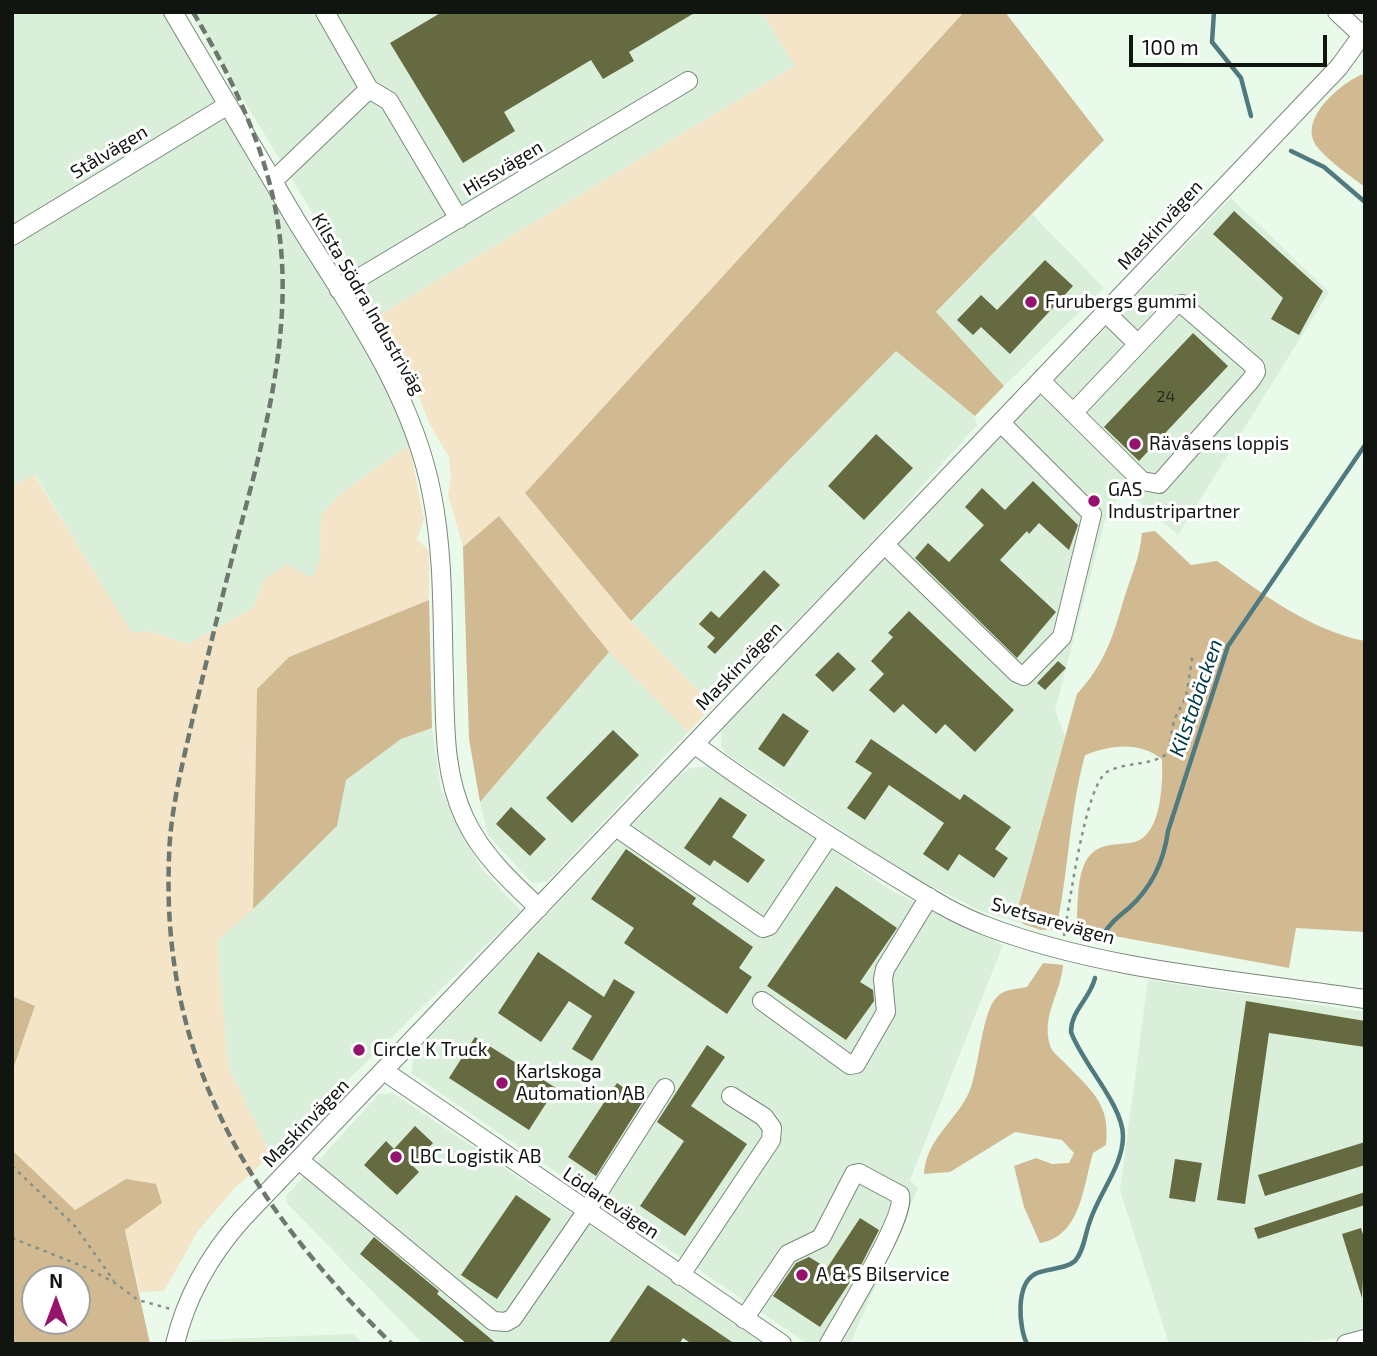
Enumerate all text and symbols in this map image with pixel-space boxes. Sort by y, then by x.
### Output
scale bar [1132,21,1330,65]
text: 100 m [1142,34,1199,59]
street label: Stålvägen [66,120,152,184]
street label: Hissvägen [459,135,547,201]
street label: Maskinvägen [1113,175,1207,275]
street label: Kilsta Södra Industriväg [307,209,429,399]
place label: Furubergs gummi [1045,291,1197,313]
marker: Furubergs gummi [1023,294,1039,310]
house number: 24 [1157,387,1175,407]
place label: Rävåsens loppis [1149,433,1289,455]
marker: Rävåsens loppis [1127,436,1143,452]
place label: GAS Industripartner [1108,479,1240,523]
marker: GAS Industripartner [1086,493,1102,509]
street label: Maskinvägen [691,617,787,715]
water label: Kilstabäcken [1164,636,1228,760]
street label: Svetsarevägen [988,892,1118,950]
place label: Circle K Truck [373,1039,487,1061]
marker: Circle K Truck [351,1042,367,1058]
place label: Karlskoga Automation AB [516,1061,645,1105]
street label: Maskinvägen [258,1074,354,1172]
marker: Karlskoga Automation AB [494,1075,510,1091]
place label: LBC Logistik AB [410,1146,542,1168]
marker: LBC Logistik AB [388,1149,404,1165]
street label: Lödarevägen [558,1162,664,1244]
place label: A & S Bilservice [816,1264,950,1286]
north arrow [21,1265,91,1335]
marker: A & S Bilservice [794,1267,810,1283]
text: N [49,1269,63,1292]

